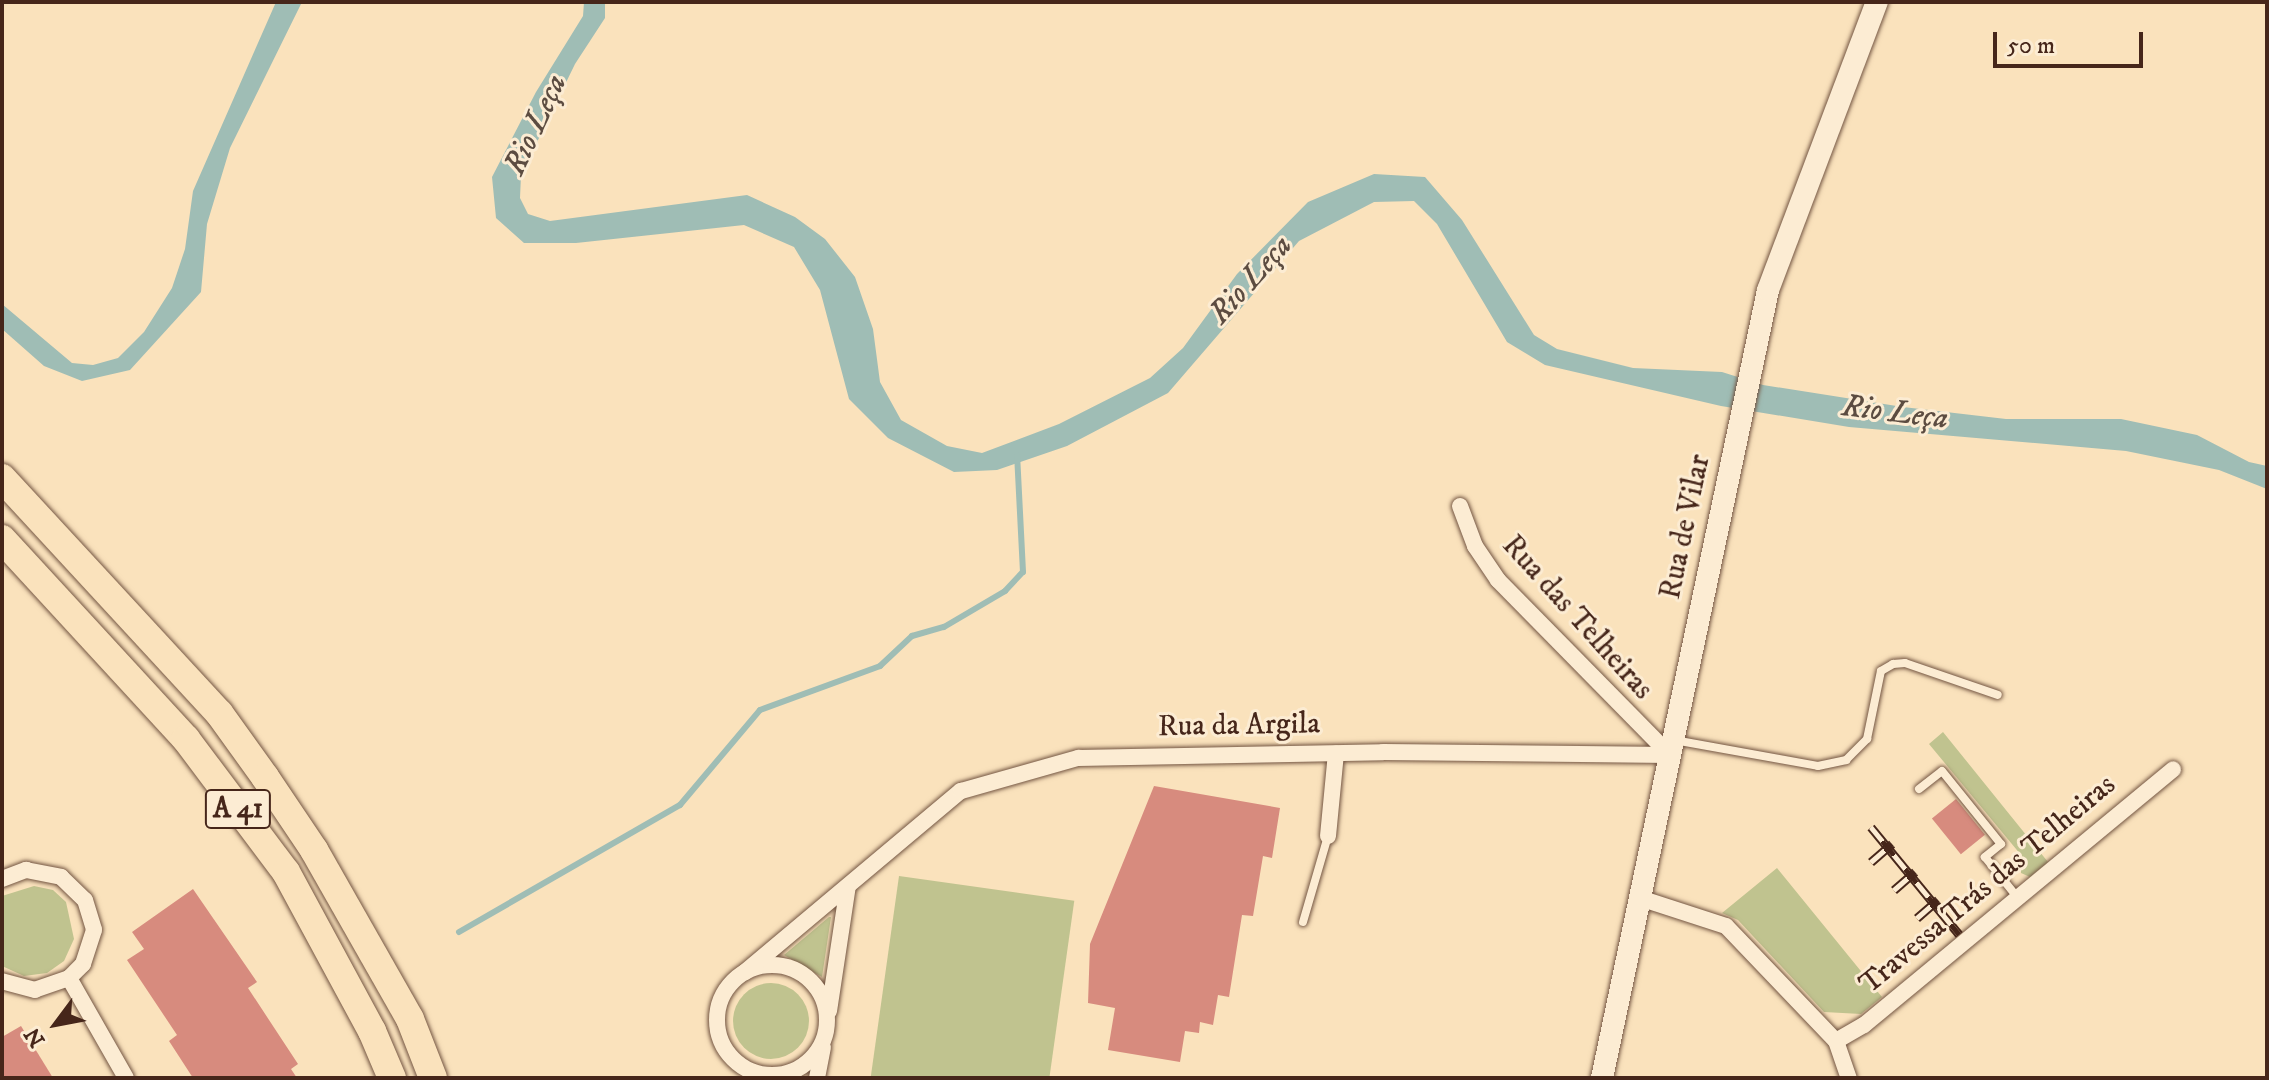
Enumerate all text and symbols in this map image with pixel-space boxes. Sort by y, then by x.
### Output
scale bar [1997,16,2147,66]
text: 50 m [2007,31,2055,61]
water label: Rio Leça [496,68,576,182]
water label: Rio Leça [1201,227,1301,333]
water label: Rio Leça [1840,387,1950,439]
street label: Rua de Vilar [1653,451,1719,603]
street label: Rua das Telheiras [1494,528,1660,708]
street label: Rua da Argila [1158,707,1320,745]
street label: Travessa Trás das Telheiras [1853,767,2123,1003]
road number: A 41 [204,785,272,833]
north arrow [16,984,96,1064]
text: N [19,1022,51,1052]

